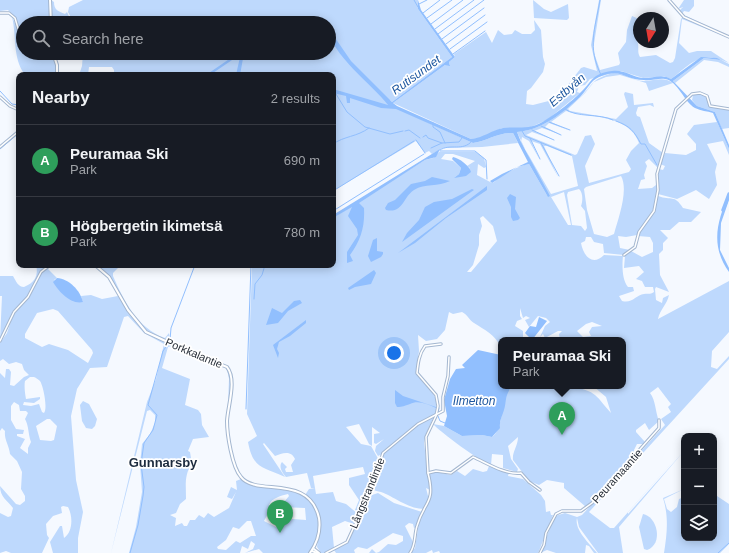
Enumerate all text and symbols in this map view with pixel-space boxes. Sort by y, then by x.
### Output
north arrow [633,12,669,48]
search box [16,16,336,60]
icon: search [30,27,52,49]
text: Search here [62,30,144,47]
water label: Rutisundet [389,52,444,98]
water label: Estbyån [546,70,588,110]
text: Nearby [32,88,90,107]
text: 2 results [271,91,320,106]
text: Peuramaa Ski [70,145,168,162]
text: A [40,153,50,168]
text: 690 m [284,153,320,168]
text: Park [70,162,97,177]
text: Högbergetin ikimetsä [70,217,223,234]
text: B [40,225,50,240]
text: 780 m [284,225,320,240]
text: Park [70,234,97,249]
street label: Porkkalantie [164,336,224,370]
popup [498,337,626,389]
your location [384,343,404,363]
text: Peuramaa Ski [513,347,611,364]
text: Park [513,364,540,379]
water label: Ilmetton [453,394,496,408]
pin: A [549,402,575,435]
map controls [681,433,717,541]
button: + [681,433,717,469]
street label: Peuramaantie [590,447,644,505]
district label: Gunnarsby [129,455,198,470]
street label: Långstrandintie [347,456,387,530]
button: − [681,469,717,505]
pin: B [267,500,293,533]
button: layers [681,505,717,541]

